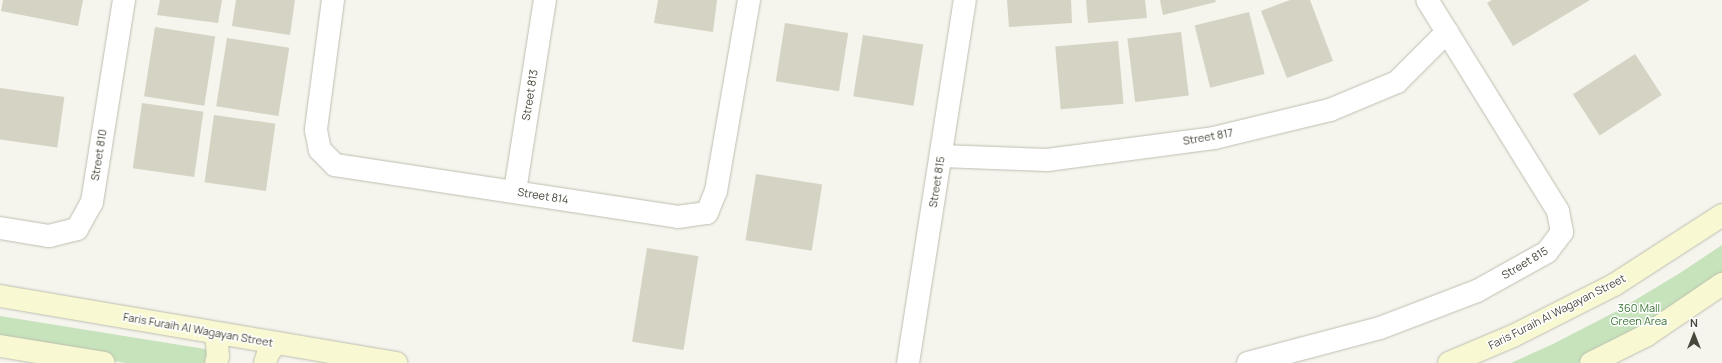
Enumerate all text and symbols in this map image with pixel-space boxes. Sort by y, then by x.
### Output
street label: Street 813 [519,69,541,121]
street label: Street 817 [1182,126,1234,148]
street label: Street 810 [88,128,110,182]
street label: Street 815 [926,156,948,208]
street label: Street 814 [516,185,570,207]
street label: Street 815 [1500,244,1550,282]
street label: Faris Furaih Al Wagayan Street [1486,272,1628,352]
park label: 360 Mall Green Area [1611,302,1667,328]
street label: Faris Furaih Al Wagayan Street [122,310,274,350]
north arrow [1674,315,1714,355]
text: N [1690,315,1698,330]

